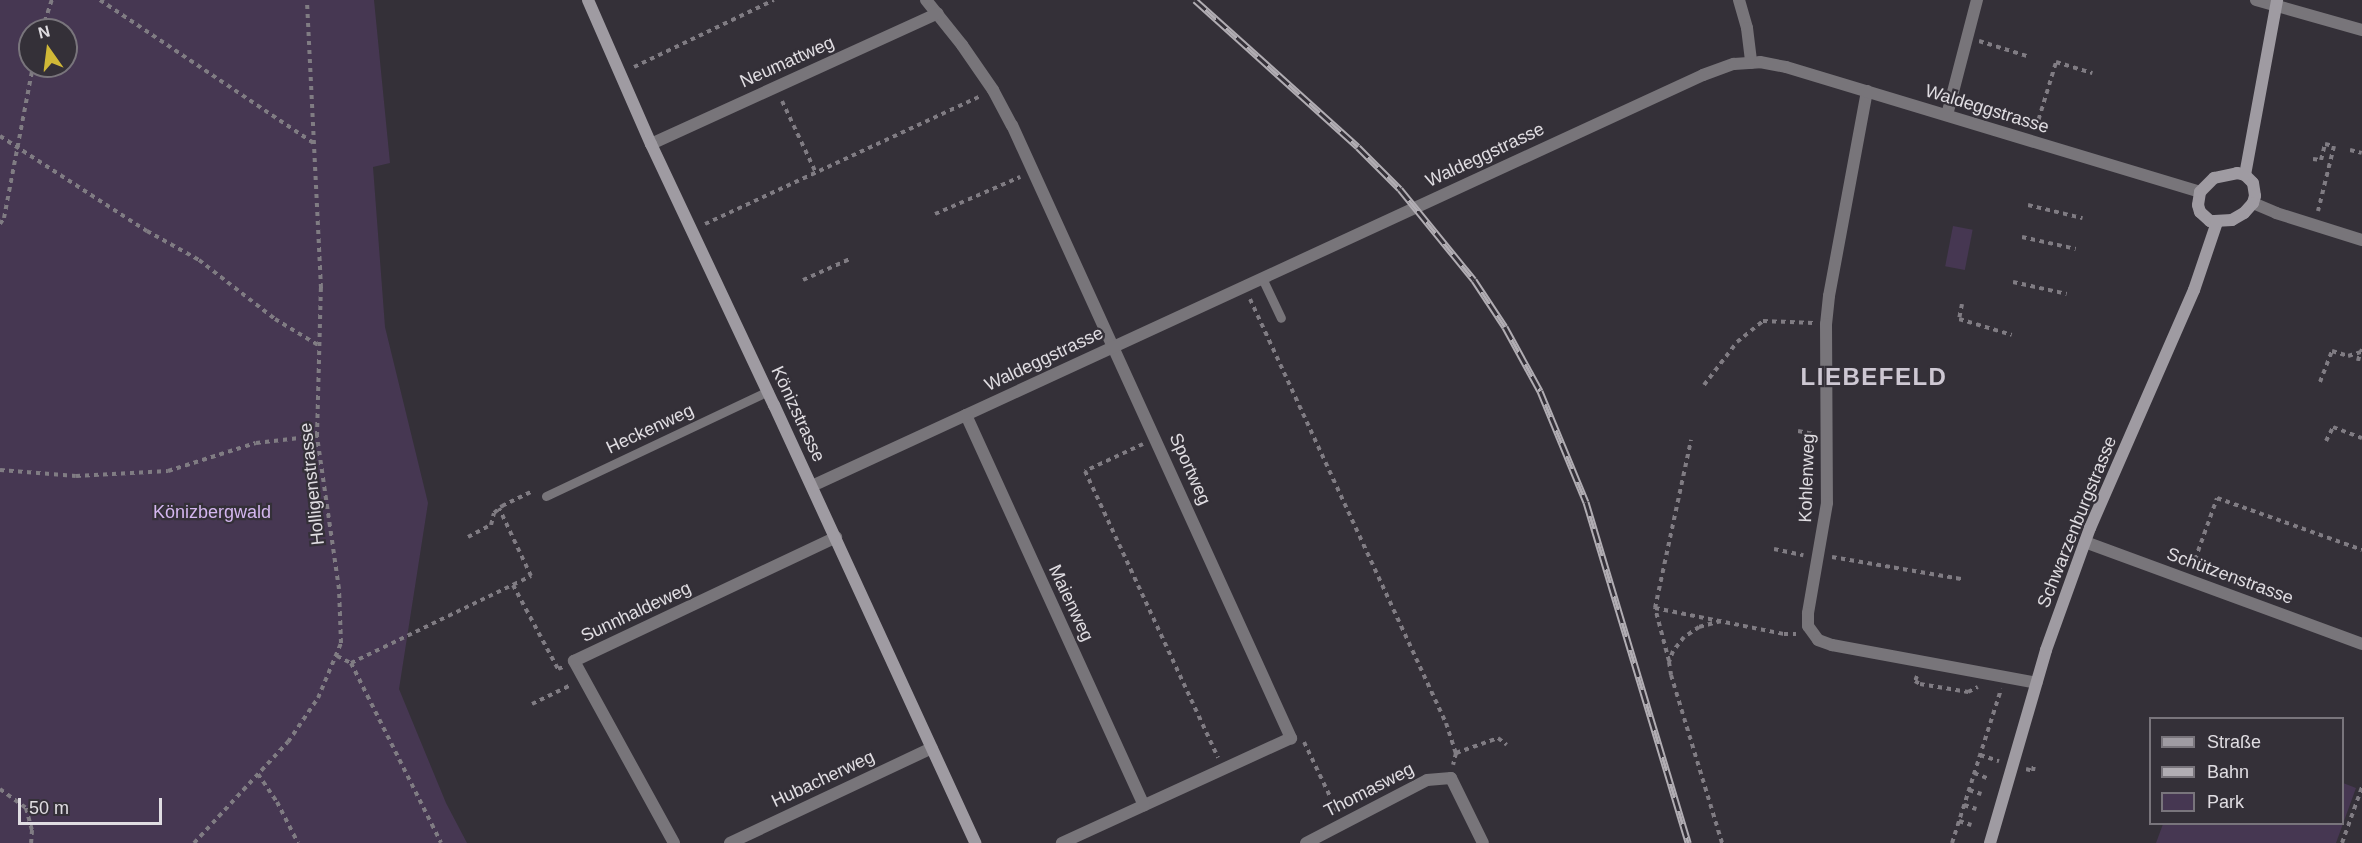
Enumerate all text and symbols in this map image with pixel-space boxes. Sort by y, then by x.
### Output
north arrow [18,18,78,78]
text: N [36,22,52,42]
street label: Neumattweg [736,32,838,92]
street label: Waldeggstrasse [1922,80,2052,138]
street label: Waldeggstrasse [1422,118,1548,192]
street label: Waldeggstrasse [981,322,1107,396]
street label: Könizstrasse [766,363,830,465]
district label: LIEBEFELD [1801,363,1947,391]
street label: Heckenweg [603,399,697,459]
street label: Holligenstrasse [295,422,329,546]
street label: Sportweg [1165,430,1215,508]
street label: Kohlenweg [1795,433,1819,523]
street label: Schwarzenburgstrasse [2033,433,2121,611]
park label: Könizbergwald [153,501,271,523]
street label: Schützenstrasse [2164,543,2296,609]
street label: Maienweg [1044,561,1098,645]
street label: Sunnhaldeweg [577,577,695,647]
legend [2149,717,2344,825]
text: Straße [2207,732,2261,752]
street label: Hubacherweg [768,746,878,812]
street label: Thomasweg [1320,758,1418,822]
text: Bahn [2207,762,2249,782]
scale bar [21,786,165,824]
text: Park [2207,792,2244,812]
text: 50 m [29,798,69,818]

